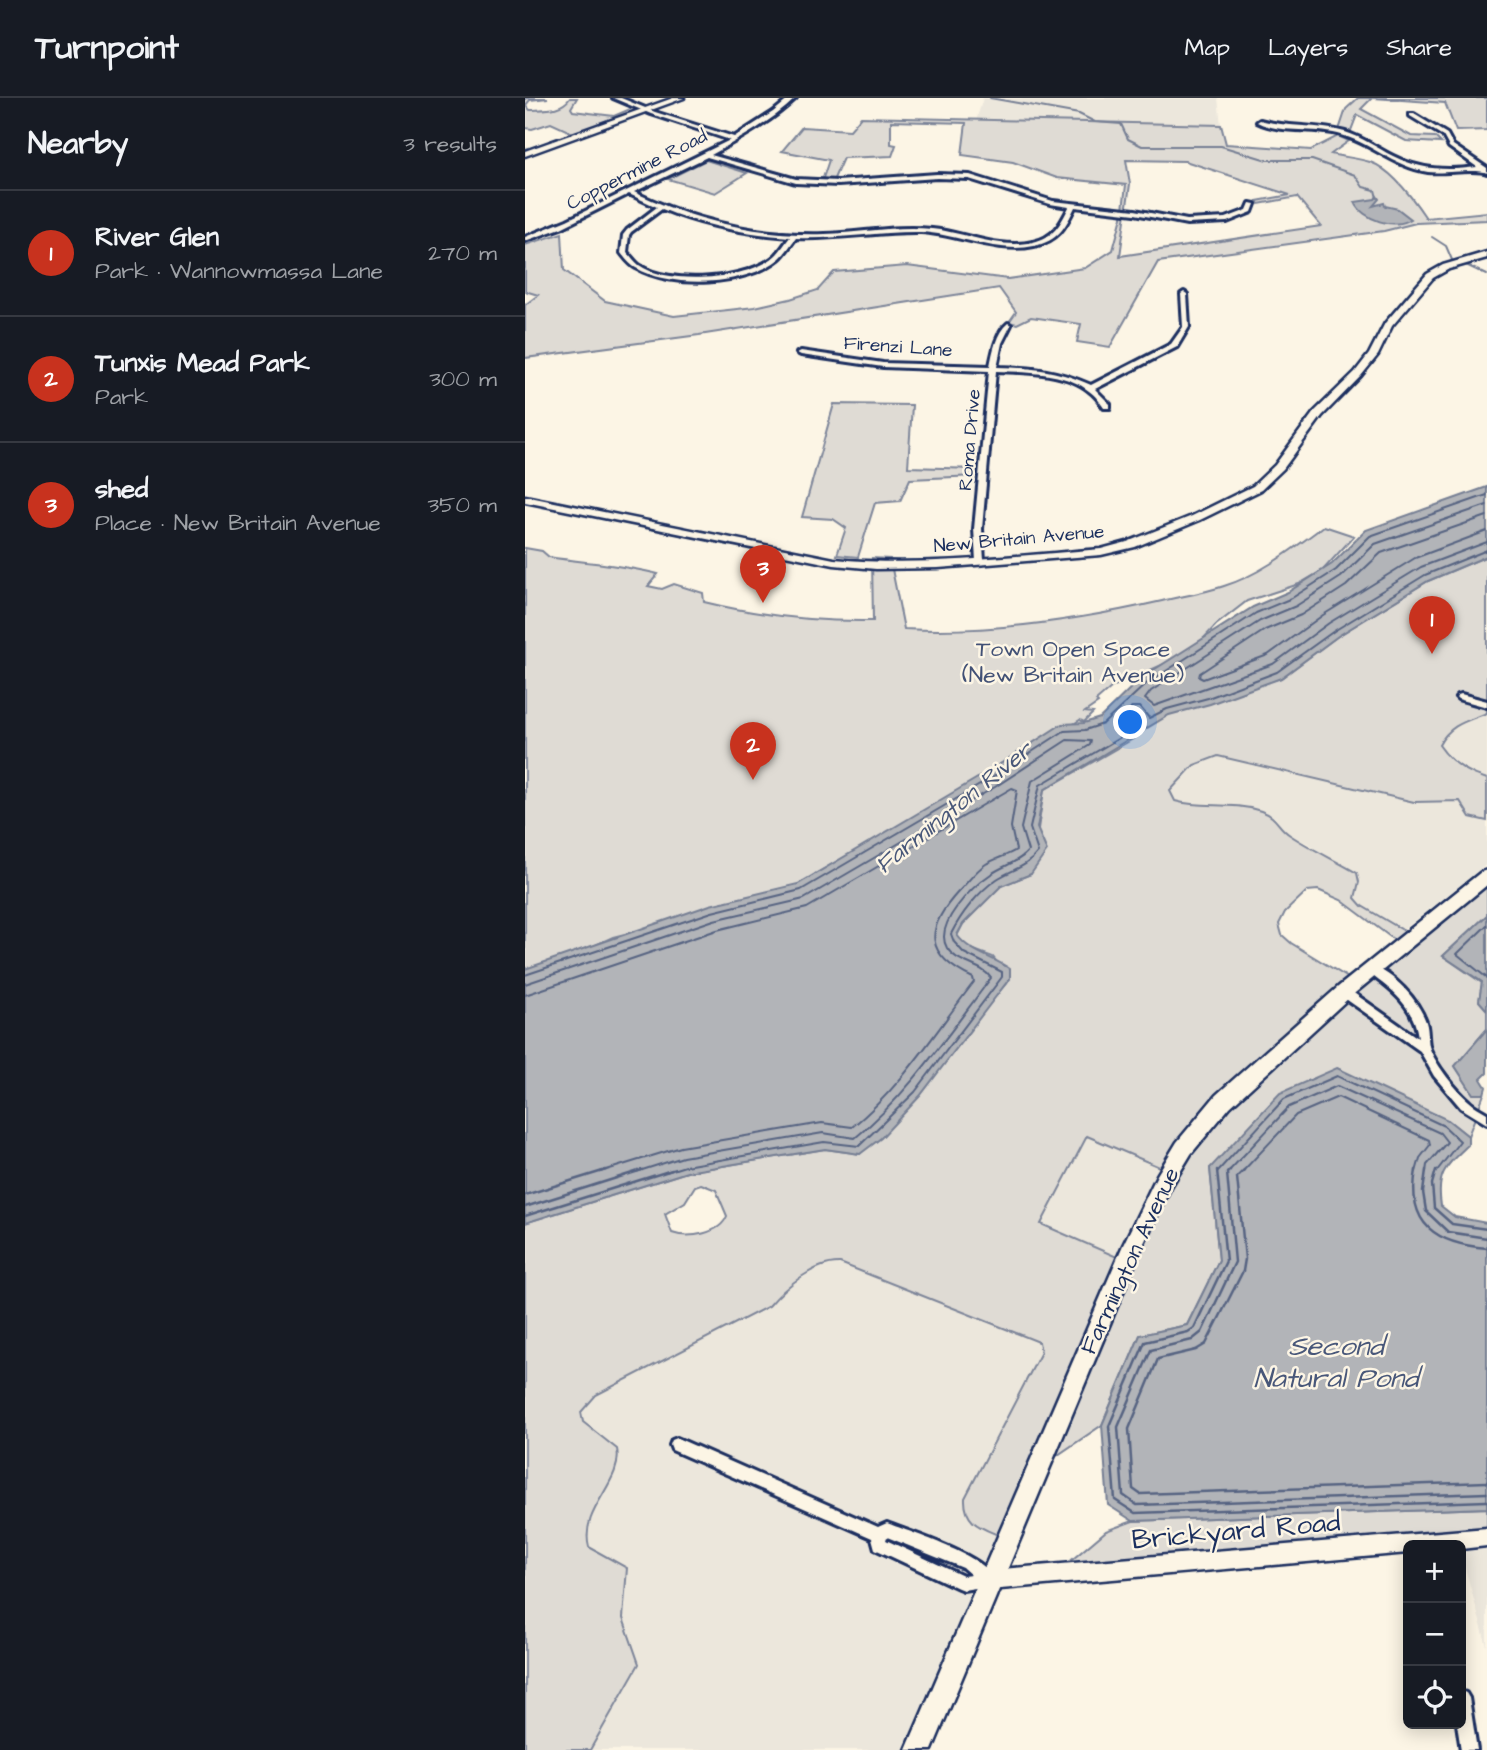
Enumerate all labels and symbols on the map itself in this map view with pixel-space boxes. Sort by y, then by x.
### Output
street label: Coppermine Road [562,123,712,217]
street label: Firenzi Lane [843,330,953,364]
street label: Roma Drive [952,388,988,492]
street label: New Britain Avenue [933,518,1105,560]
pin: 3 [740,545,786,603]
pin: 1 [1409,596,1455,654]
park label: Town Open Space (New Britain Avenue) [962,633,1184,691]
your location [1113,705,1147,739]
pin: 2 [730,722,776,780]
water label: Farmington River [868,732,1042,883]
street label: Farmington Avenue [1073,1162,1188,1360]
water label: Second Natural Pond [1254,1327,1424,1398]
street label: Brickyard Road [1130,1502,1342,1562]

